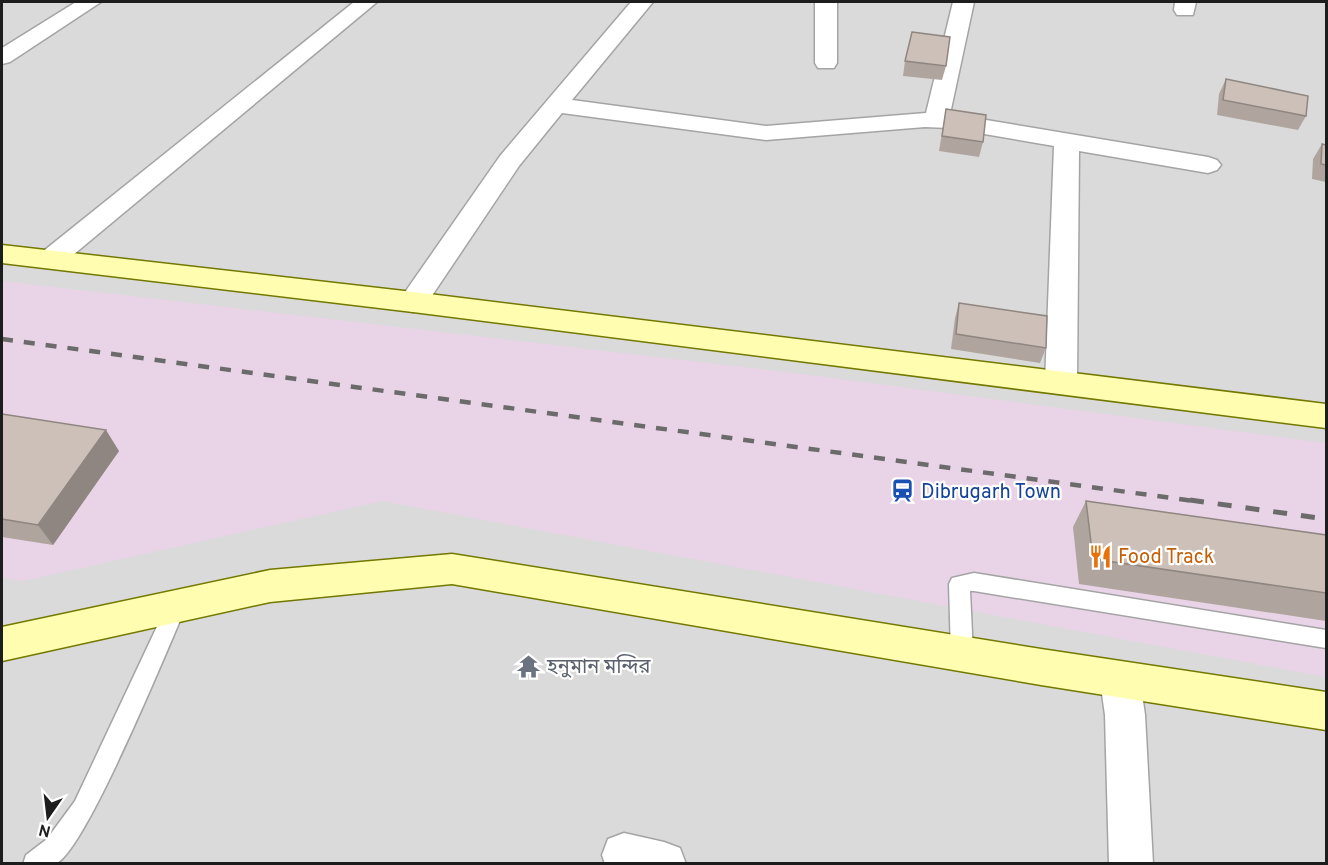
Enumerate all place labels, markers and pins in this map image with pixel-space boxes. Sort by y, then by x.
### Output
station icon: Dibrugarh Town [890,478,916,504]
place label: Dibrugarh Town [921,480,1061,506]
restaurant icon: Food Track [1087,543,1113,569]
place label: Food Track [1118,545,1214,571]
temple icon: হনুমান মন্দির [516,653,542,679]
place label: হনুমান মন্দির [546,654,652,681]

